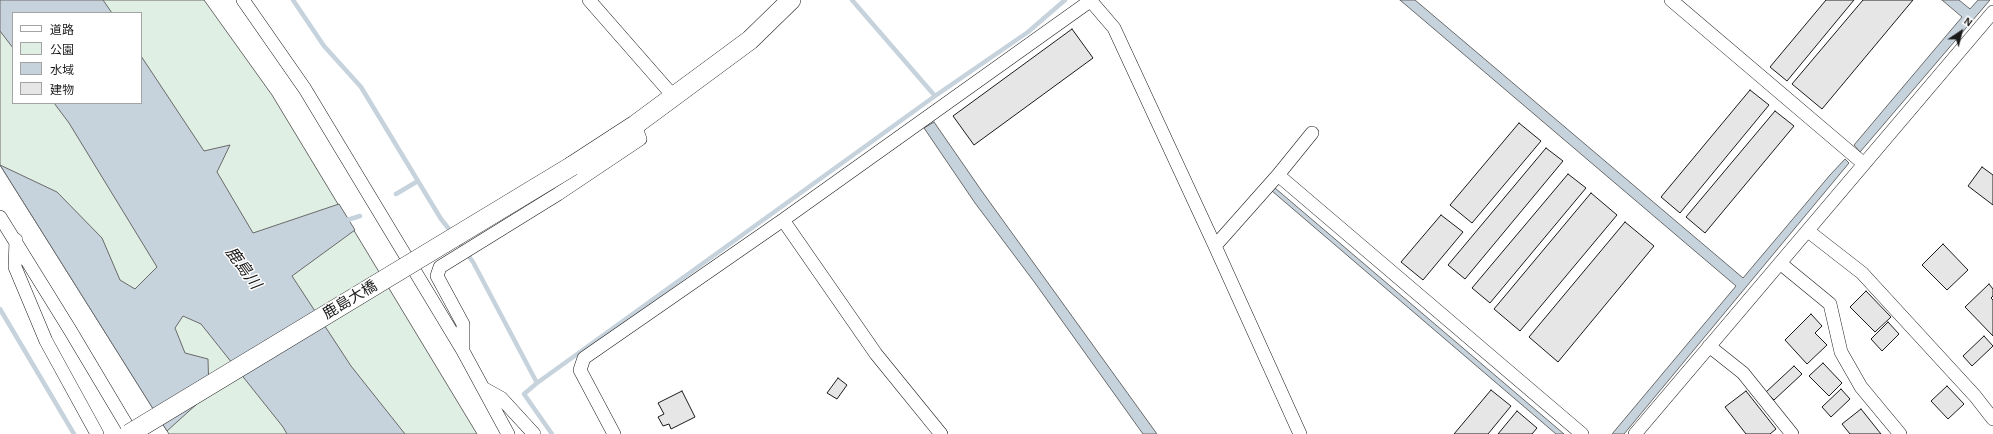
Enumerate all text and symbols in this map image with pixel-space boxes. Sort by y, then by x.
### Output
legend [12,12,142,104]
north arrow [1941,12,1981,52]
text: N [1962,15,1974,28]
text: 道路 [50,24,74,36]
text: 公園 [50,44,74,56]
text: 水域 [50,64,74,76]
text: 建物 [50,84,74,96]
water label: 鹿島川 [221,243,265,293]
street label: 鹿島大橋 [320,277,380,323]

